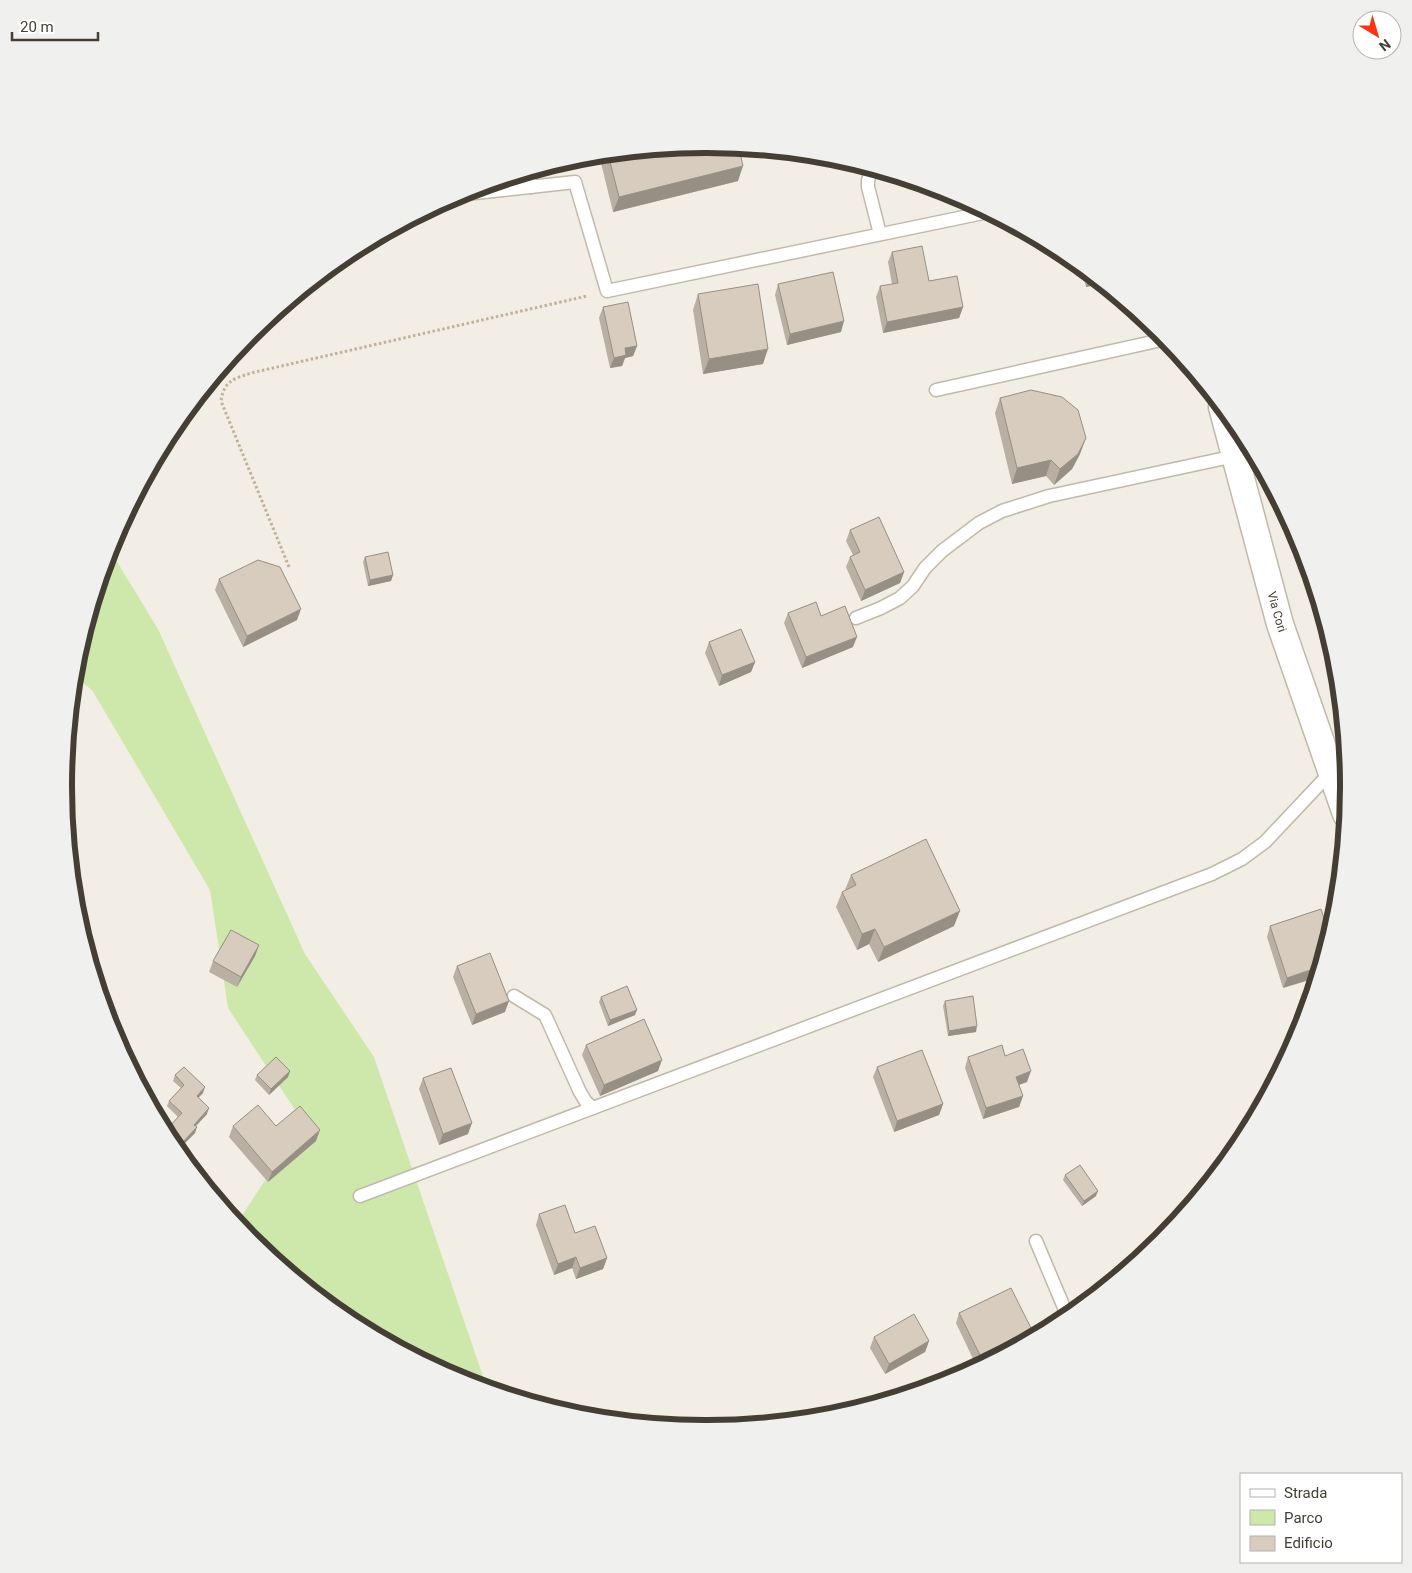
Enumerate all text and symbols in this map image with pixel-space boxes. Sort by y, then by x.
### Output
scale bar [12,10,99,42]
north arrow [1352,10,1402,60]
text: 20 m [20,18,54,36]
text: N [1376,36,1394,55]
street label: Via Cori [1265,590,1289,634]
legend [1240,1473,1402,1563]
text: Strada [1284,1484,1327,1502]
text: Parco [1284,1509,1323,1527]
text: Edificio [1284,1534,1333,1552]

